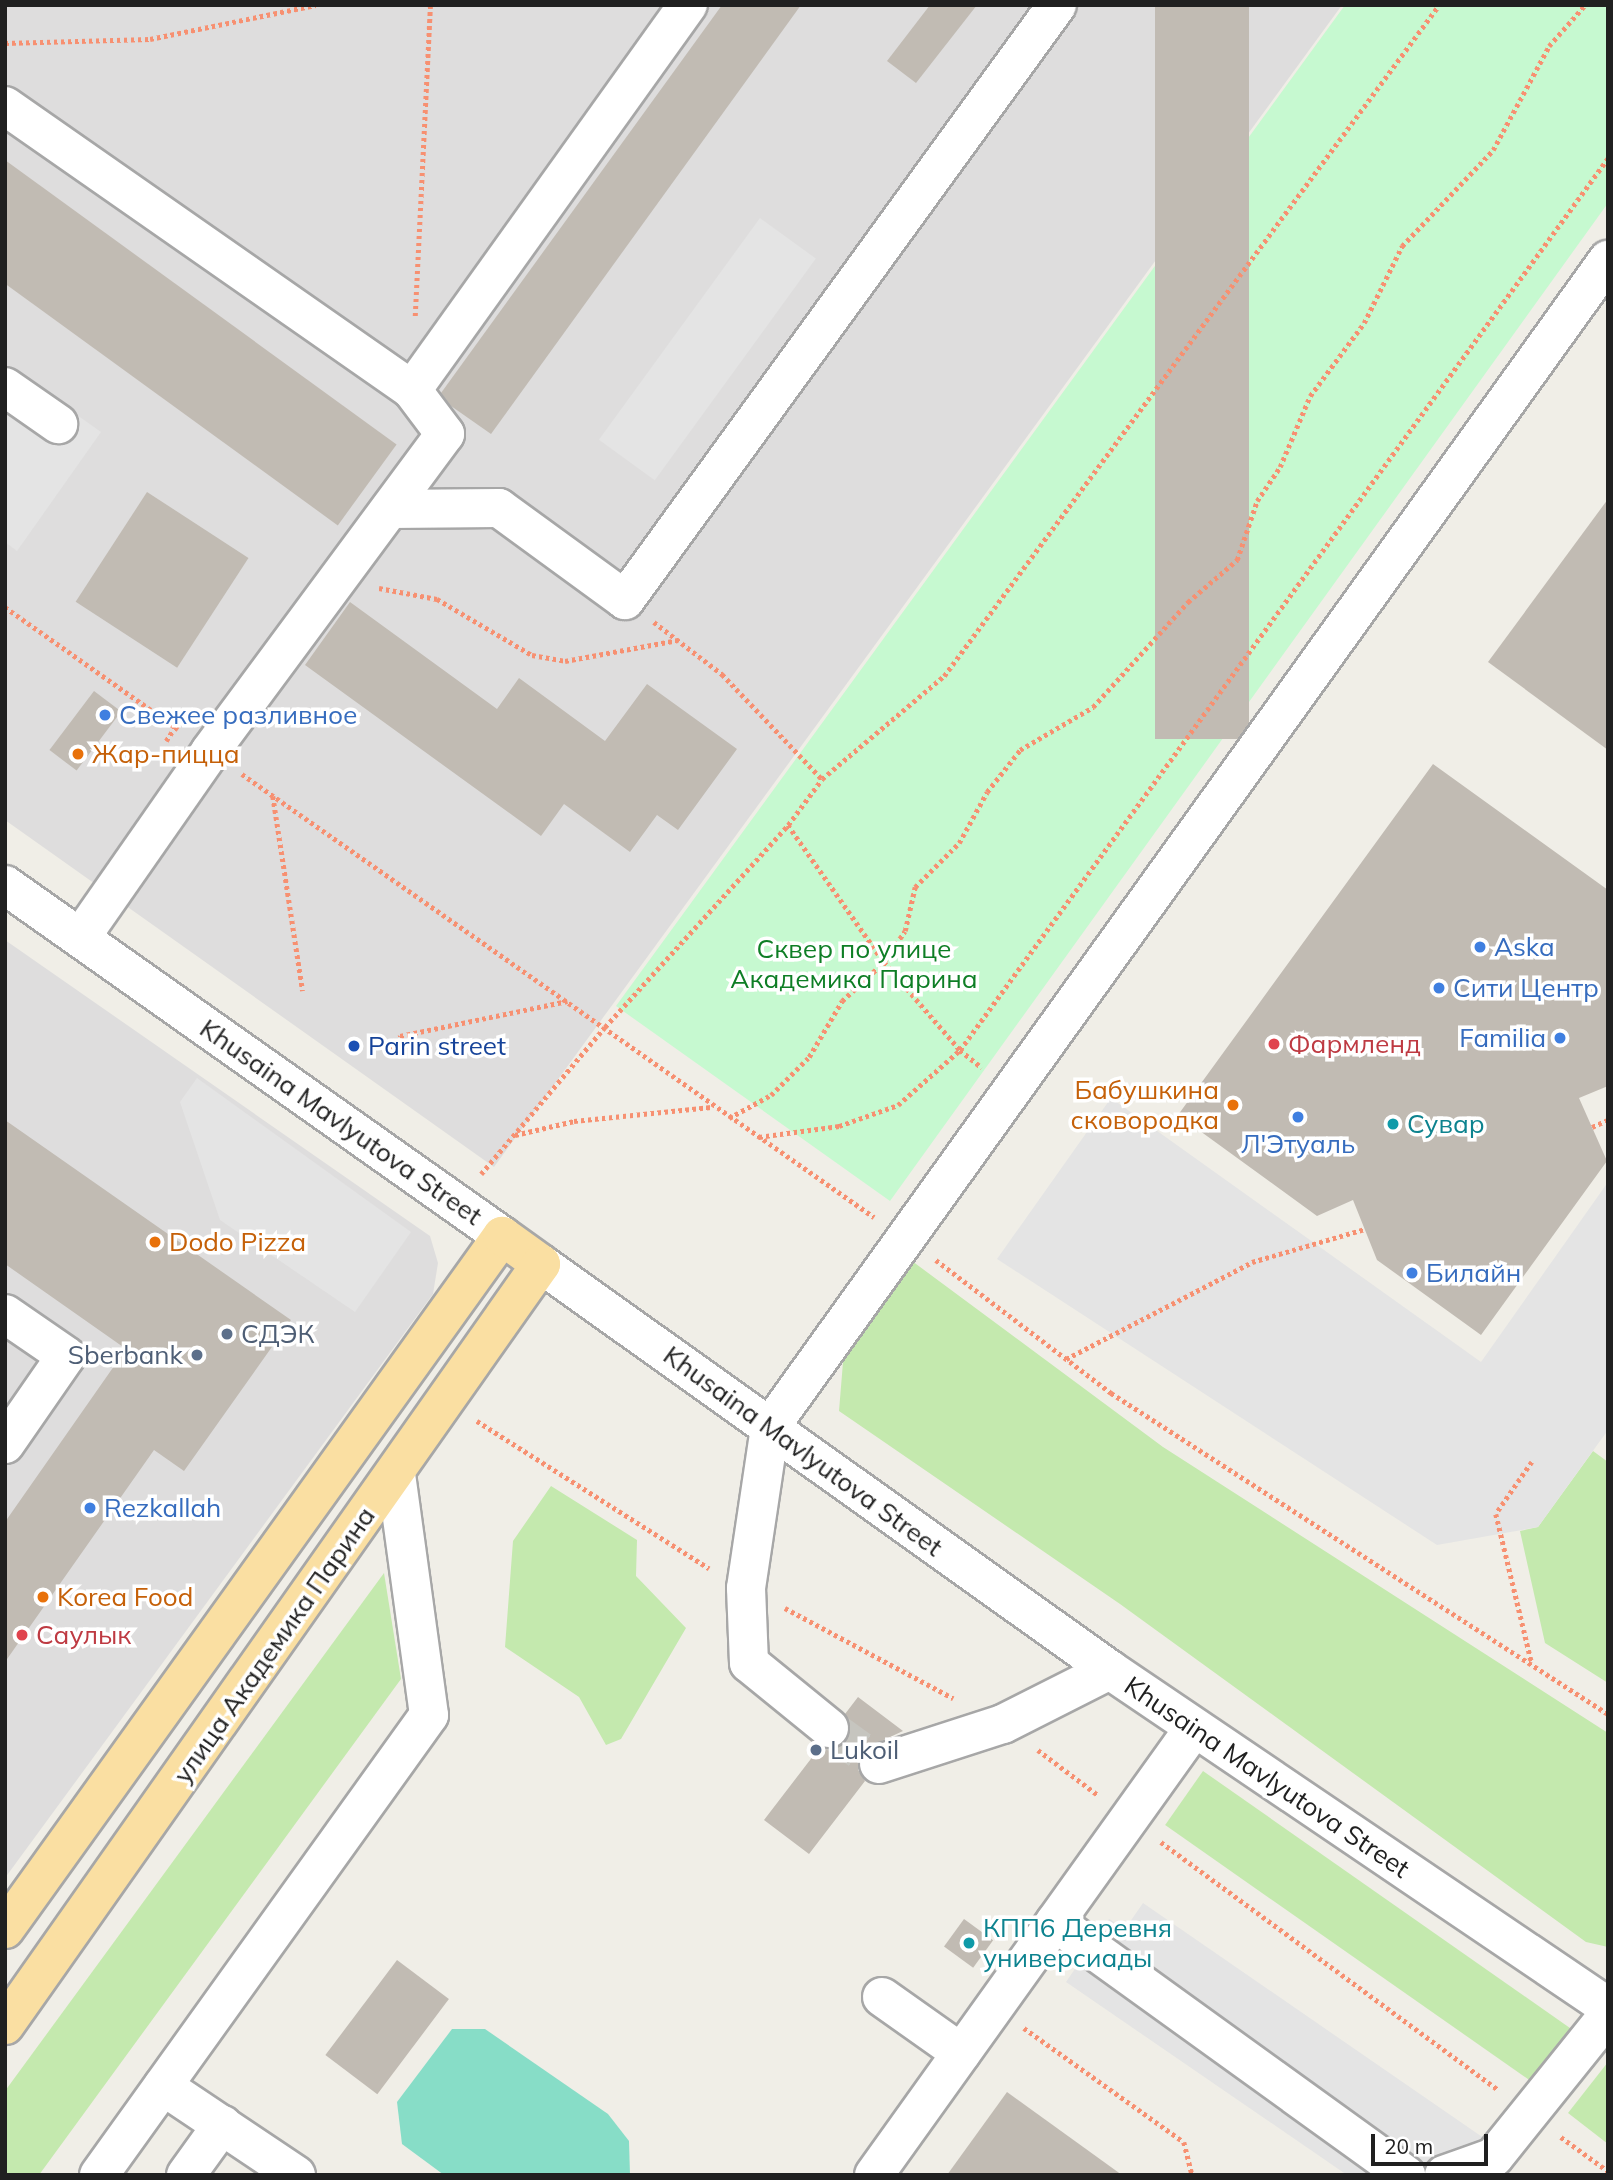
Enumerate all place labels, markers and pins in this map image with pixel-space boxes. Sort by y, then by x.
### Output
place label: Свежее разливное [119,699,358,731]
marker: Свежее разливное [97,707,113,723]
place label: Жар-пицца [92,738,240,770]
marker: Жар-пицца [70,746,86,762]
place label: Aska [1494,931,1555,963]
marker: Aska [1472,939,1488,955]
place label: Сити Центр [1453,972,1599,1004]
marker: Сити Центр [1431,980,1447,996]
place label: Familia [1459,1022,1546,1054]
place label: Фармленд [1288,1028,1421,1060]
place label: Parin street [368,1030,506,1062]
marker: Familia [1552,1030,1568,1046]
marker: Фармленд [1266,1036,1282,1052]
marker: Parin street [346,1038,362,1054]
place label: Бабушкина сковородка [1071,1074,1219,1136]
marker: Бабушкина сковородка [1225,1097,1241,1113]
place label: Сувар [1407,1108,1485,1140]
marker: Л'Этуаль [1290,1109,1306,1125]
marker: Сувар [1385,1116,1401,1132]
place label: Л'Этуаль [1241,1128,1355,1160]
place label: Dodo Pizza [169,1226,306,1258]
marker: Dodo Pizza [147,1234,163,1250]
place label: Билайн [1426,1257,1521,1289]
marker: Билайн [1404,1265,1420,1281]
place label: СДЭК [241,1318,315,1350]
marker: СДЭК [219,1326,235,1342]
place label: Sberbank [68,1339,183,1371]
marker: Sberbank [189,1347,205,1363]
place label: Rezkallah [104,1492,221,1524]
marker: Rezkallah [82,1500,98,1516]
place label: Korea Food [57,1581,193,1613]
marker: Korea Food [35,1589,51,1605]
place label: Саулык [36,1619,131,1651]
marker: Саулык [14,1627,30,1643]
place label: Lukoil [830,1734,899,1766]
marker: Lukoil [808,1742,824,1758]
place label: КПП6 Деревня универсиады [983,1912,1172,1974]
marker: КПП6 Деревня универсиады [961,1935,977,1951]

